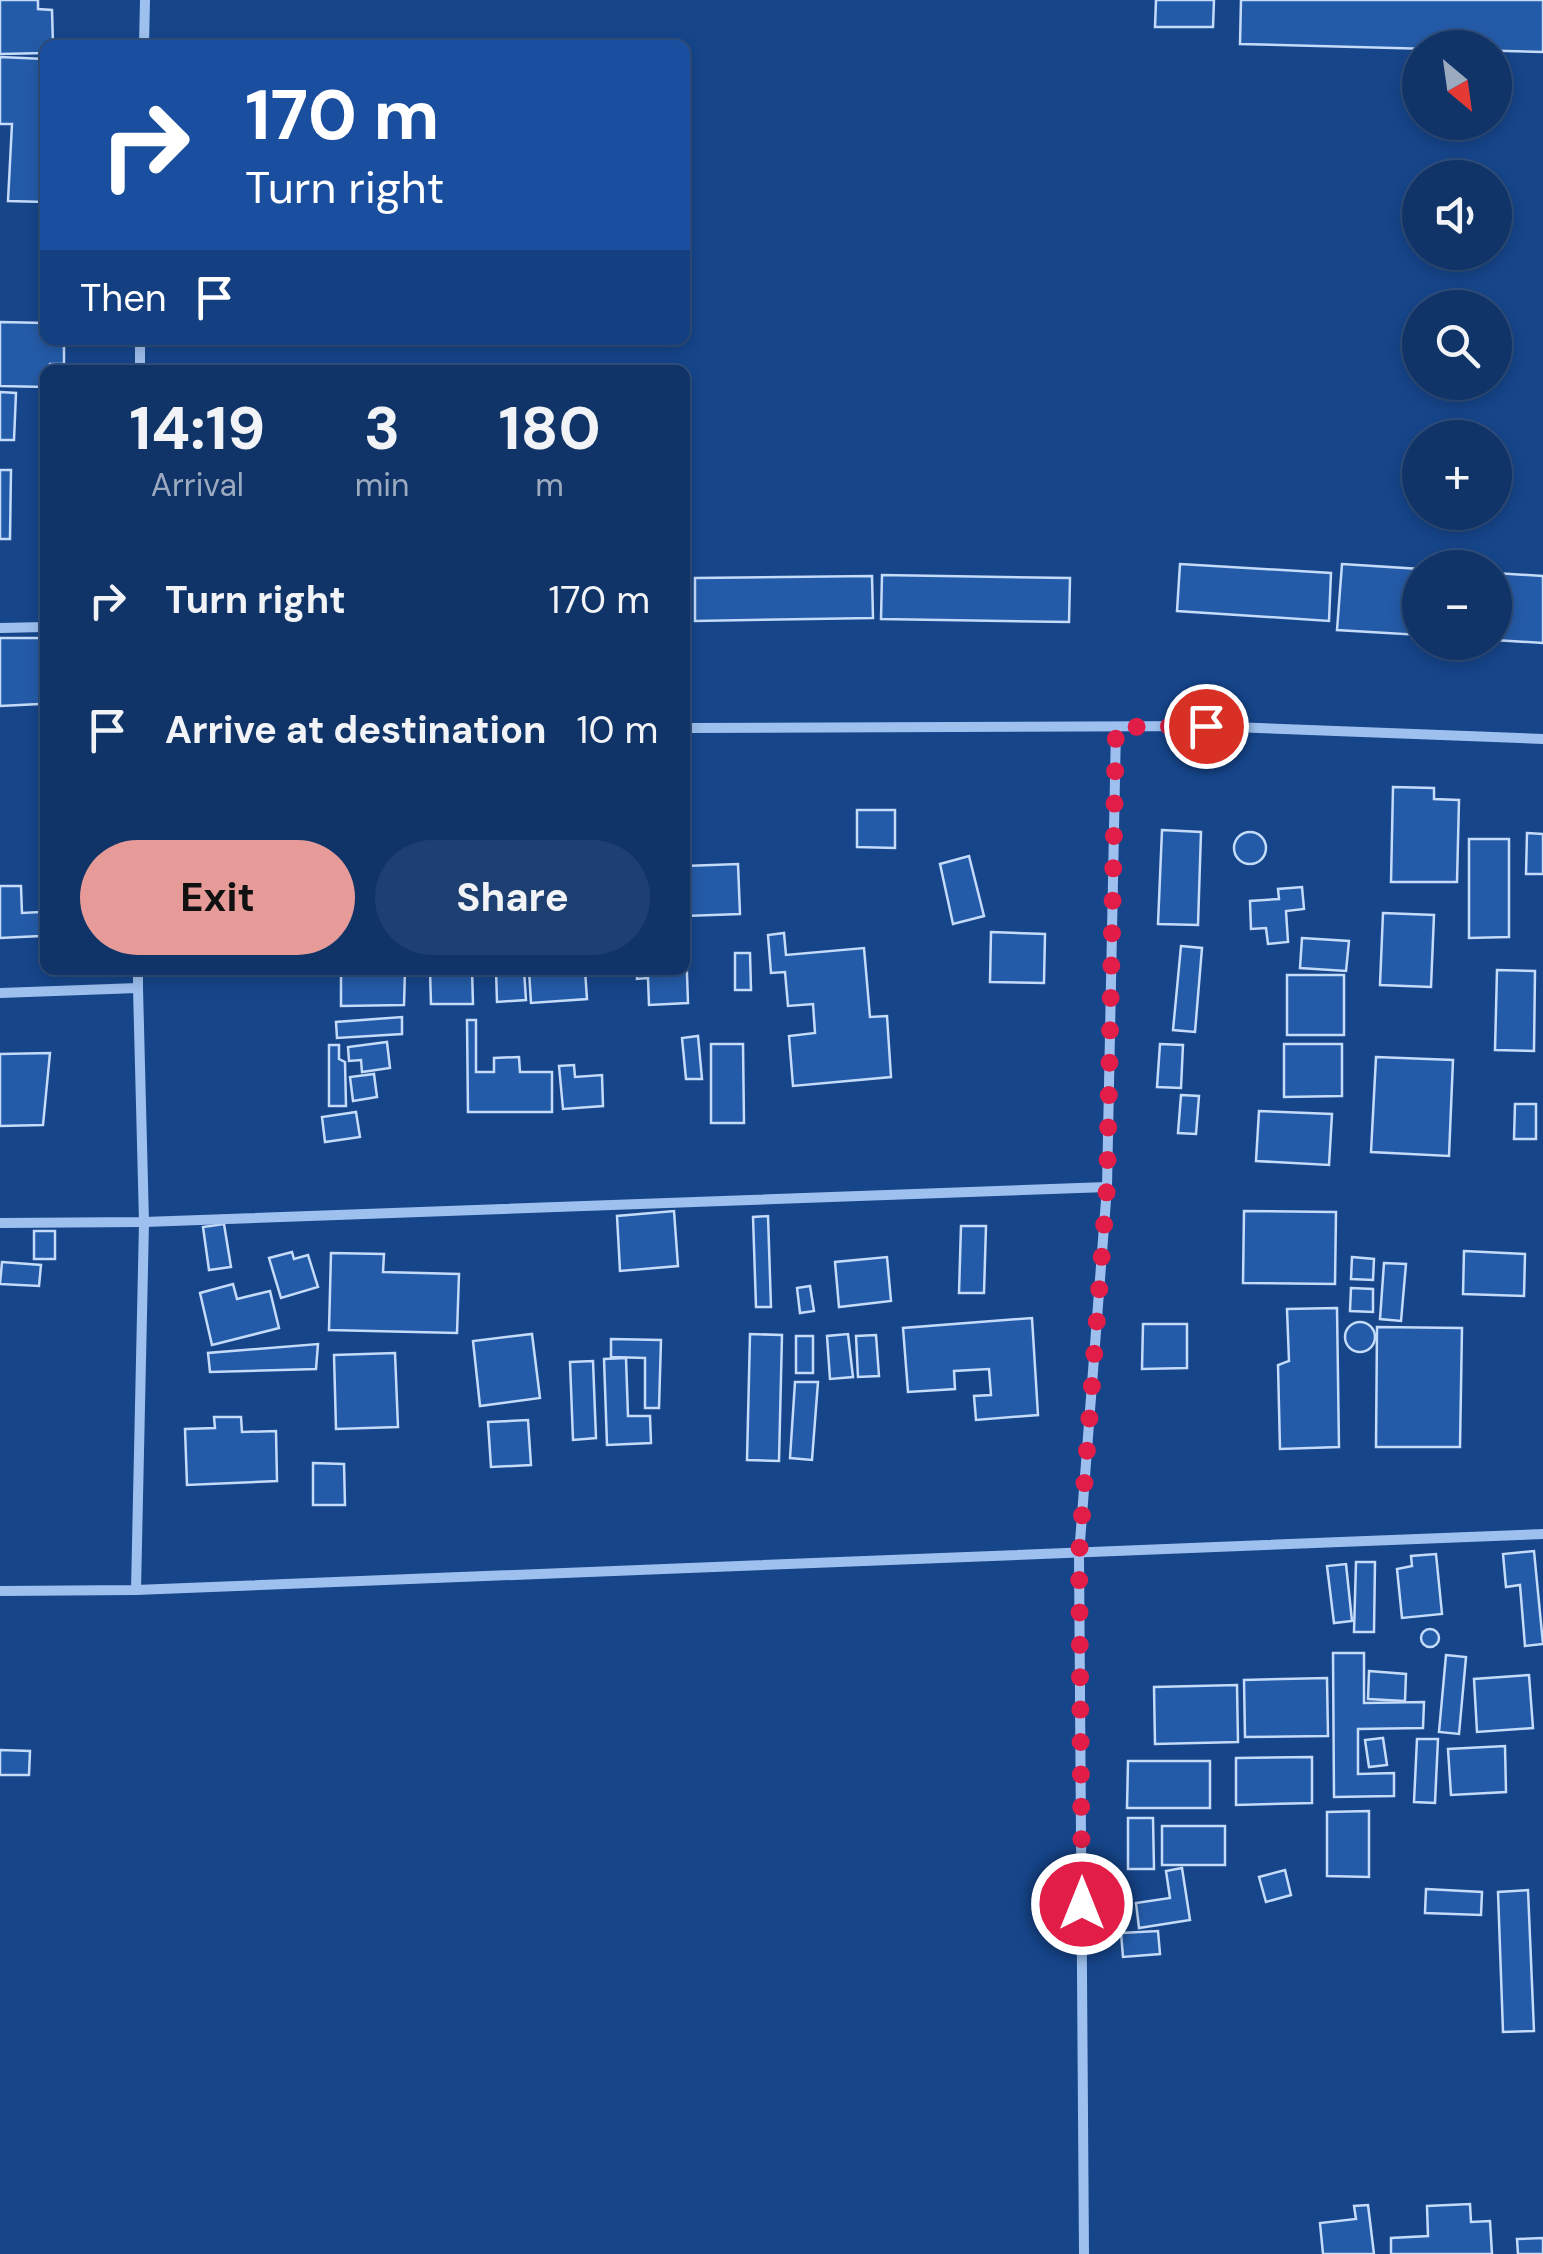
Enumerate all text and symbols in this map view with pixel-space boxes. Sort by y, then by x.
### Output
north arrow [1402,30,1512,140]
map controls [1402,30,1512,660]
text: 170 m [245,70,439,161]
icon: right [80,80,210,210]
text: Turn right [245,158,444,217]
button: sound [1402,160,1512,270]
icon: arrive [187,270,242,325]
text: Then [80,273,167,323]
button: search [1402,290,1512,400]
text: 14:19 [129,389,265,468]
text: 3 [364,389,400,468]
text: 180 [499,389,601,468]
button: + [1402,420,1512,530]
text: Arrival [151,464,244,506]
text: min [355,464,409,506]
text: m [535,464,564,506]
button: − [1402,550,1512,660]
icon: right [80,573,135,628]
text: Turn right [165,575,346,625]
text: 170 m [548,575,650,625]
pin [1164,684,1249,769]
icon: arrive [1179,699,1234,754]
icon: arrive [80,703,135,758]
text: Arrive at destination [165,705,547,755]
text: 10 m [577,705,658,755]
button: Exit [80,840,355,955]
button: Share [375,840,650,955]
position arrow [1030,1852,1134,1956]

